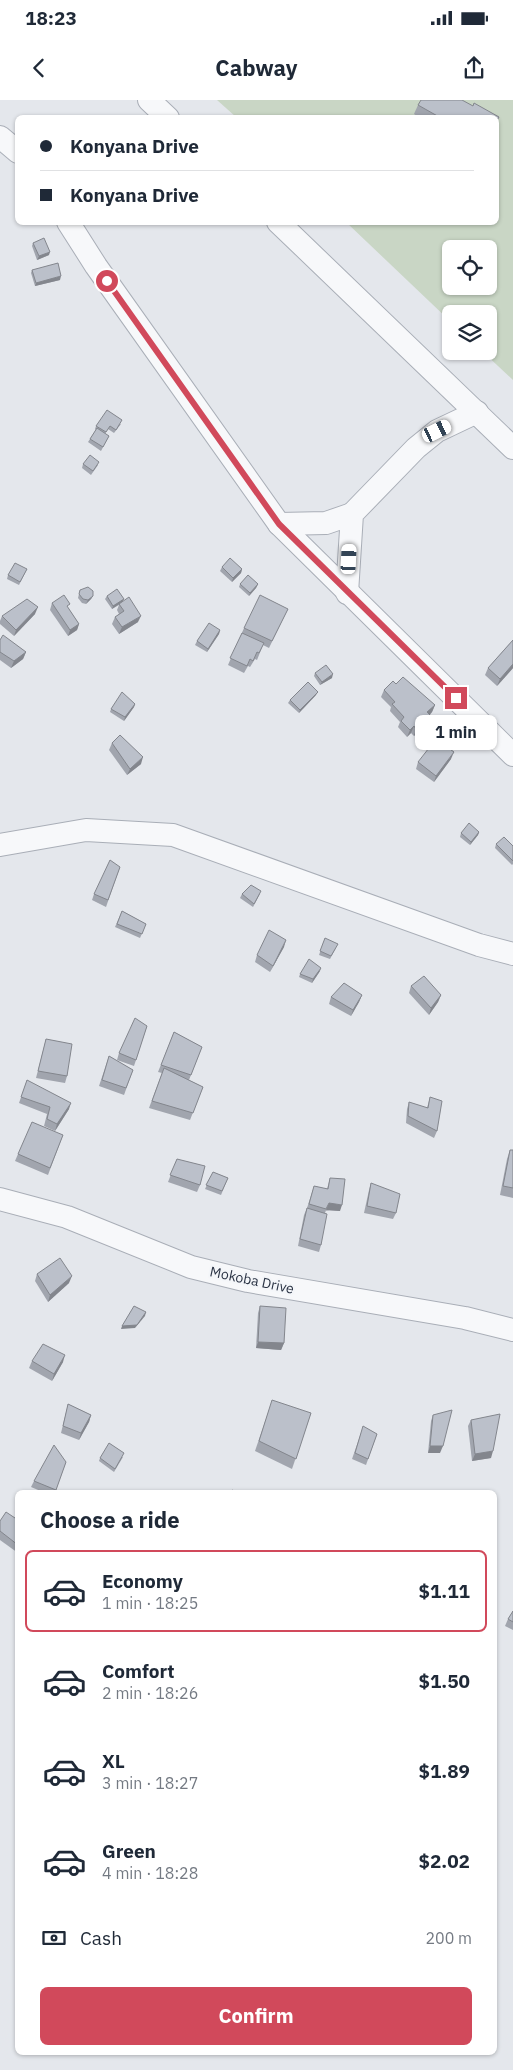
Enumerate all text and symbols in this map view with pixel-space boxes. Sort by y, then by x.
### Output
text: 18:23 [25,6,77,30]
text: Cabway [215,53,298,82]
icon: back [25,54,53,82]
icon: share [460,54,488,82]
text: Konyana Drive [70,134,199,158]
text: Konyana Drive [70,183,199,207]
map controls [442,240,497,360]
button: locate [442,240,497,295]
route start [96,270,118,292]
button: layers [442,305,497,360]
car [420,418,453,444]
car [340,544,357,574]
route end [445,687,467,709]
callout: 1 min [415,716,497,750]
text: 1 min [435,722,477,742]
street label: Mokoba Drive [208,1262,296,1298]
text: Choose a ride [40,1505,180,1534]
icon: car [42,1569,87,1614]
text: Economy [102,1569,183,1593]
text: $1.11 [418,1579,470,1603]
text: 1 min · 18:25 [102,1593,198,1613]
icon: car [42,1659,87,1704]
text: Comfort [102,1659,175,1683]
text: $1.50 [418,1669,470,1693]
text: 2 min · 18:26 [102,1683,198,1703]
icon: car [42,1749,87,1794]
text: XL [102,1749,125,1773]
text: $1.89 [418,1759,470,1783]
text: 3 min · 18:27 [102,1773,198,1793]
icon: car [42,1839,87,1884]
text: Green [102,1839,156,1863]
text: $2.02 [418,1849,470,1873]
text: 4 min · 18:28 [102,1863,198,1883]
icon: cash [40,1924,68,1952]
text: Cash [80,1926,122,1950]
text: 200 m [425,1928,472,1948]
button: Confirm [40,1987,472,2045]

